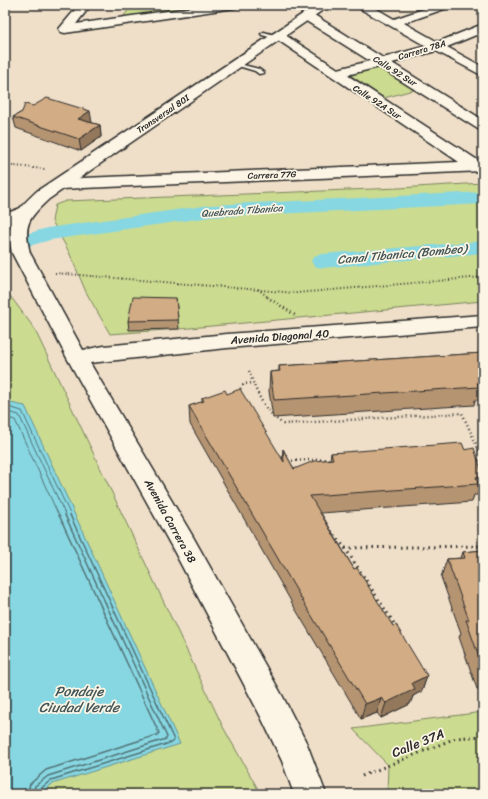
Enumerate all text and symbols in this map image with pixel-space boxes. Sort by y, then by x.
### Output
street label: Carrera 78A [396,35,448,65]
street label: Calle 92 Sur [370,51,421,92]
street label: Calle 92A Sur [349,80,406,124]
street label: Transversal 80I [133,89,194,138]
street label: Carrera 77G [247,166,297,184]
water label: Quebrada Tibaníca [201,199,284,223]
water label: Canal Tibanica (Bombeo) [336,237,470,271]
street label: Avenida Diagonal 40 [229,324,330,350]
street label: Avenida Carrera 38 [138,475,201,567]
water label: Pondaje Ciudad Verde [39,679,121,720]
street label: Calle 37A [388,722,448,764]

